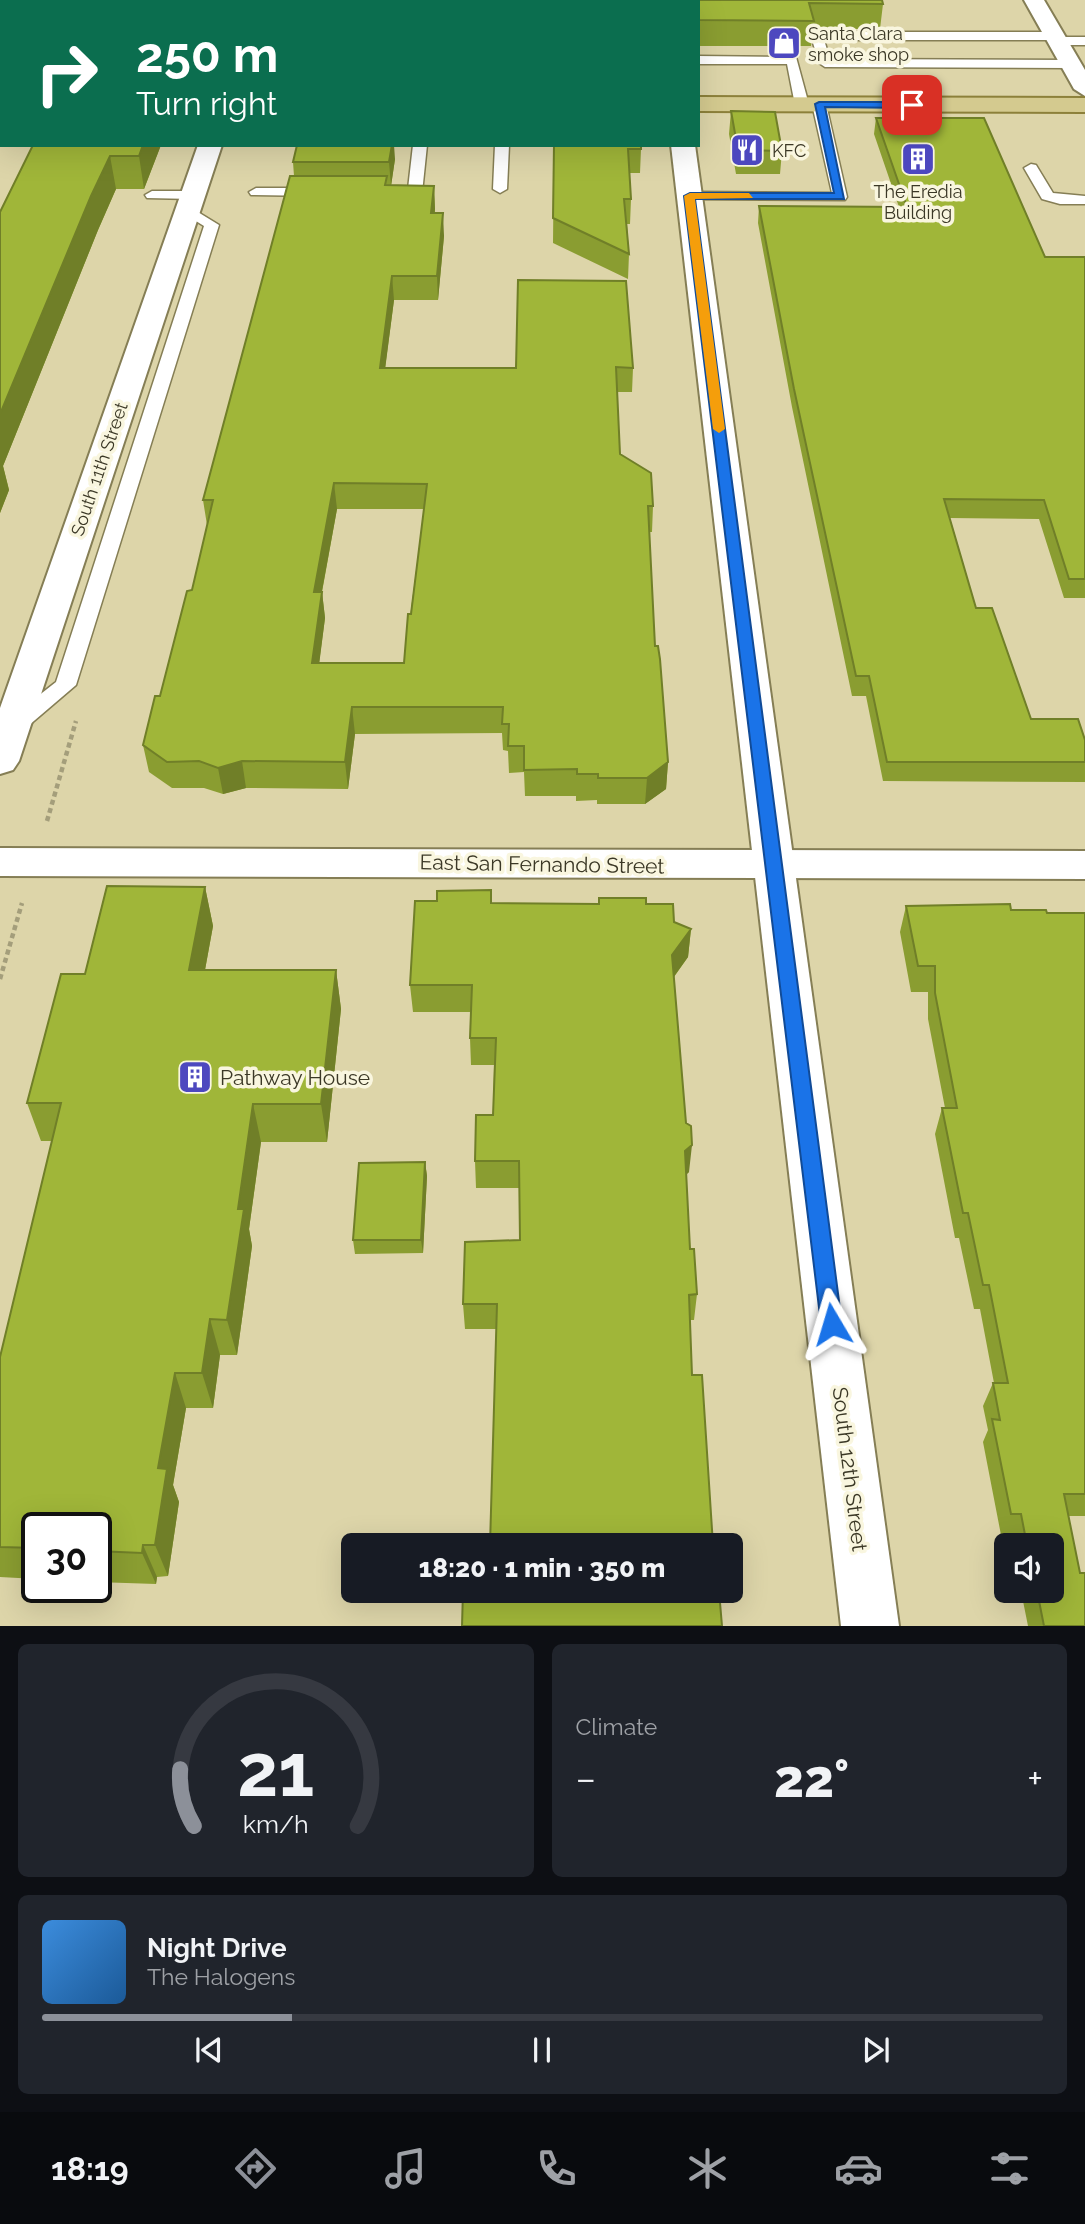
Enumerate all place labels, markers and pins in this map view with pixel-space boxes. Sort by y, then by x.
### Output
place label: Santa Clara smoke shop [808,23,909,65]
shop icon: Santa Clara smoke shop [765,24,803,62]
pin [882,75,942,135]
restaurant icon: KFC [728,131,766,169]
place label: KFC [772,140,806,161]
building icon: The Eredia Building [899,140,937,178]
place label: The Eredia Building [873,181,963,223]
building icon: Pathway House [176,1058,214,1096]
place label: Pathway House [220,1065,370,1090]

